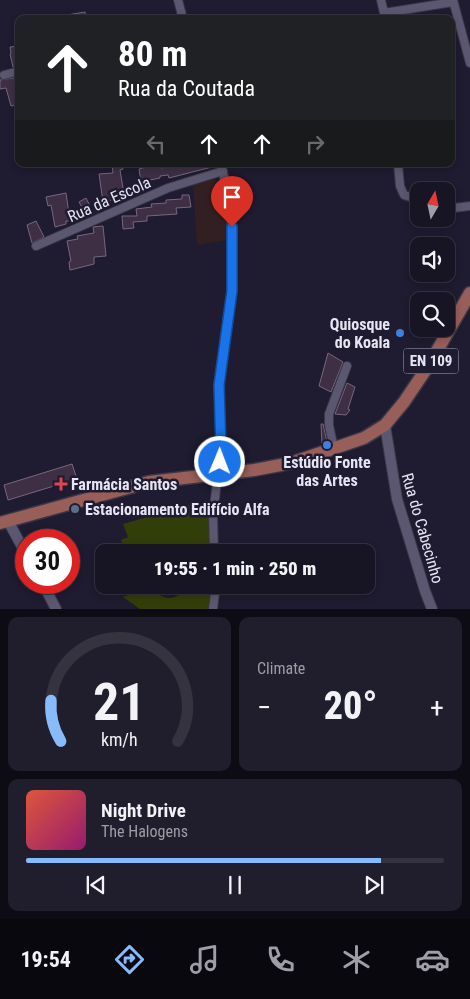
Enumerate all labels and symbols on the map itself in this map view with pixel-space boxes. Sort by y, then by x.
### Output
street label: Rua da Escola [65,173,154,226]
pin [211,176,253,227]
north arrow [410,182,455,228]
place label: Quiosque do Koala [330,315,390,352]
marker: Quiosque do Koala [394,327,406,339]
road number: EN 109 [404,348,458,374]
position arrow [193,435,245,487]
marker: Estúdio Fonte das Artes [321,439,333,451]
place label: Estúdio Fonte das Artes [283,453,371,490]
street label: Rua do Cabecinho [398,471,447,586]
place label: Farmácia Santos [71,475,177,494]
marker: Farmácia Santos [55,478,67,490]
place label: Estacionamento Edifício Alfa [85,500,270,519]
marker: Estacionamento Edifício Alfa [69,503,81,515]
speed limit sign: 30 [15,529,80,594]

